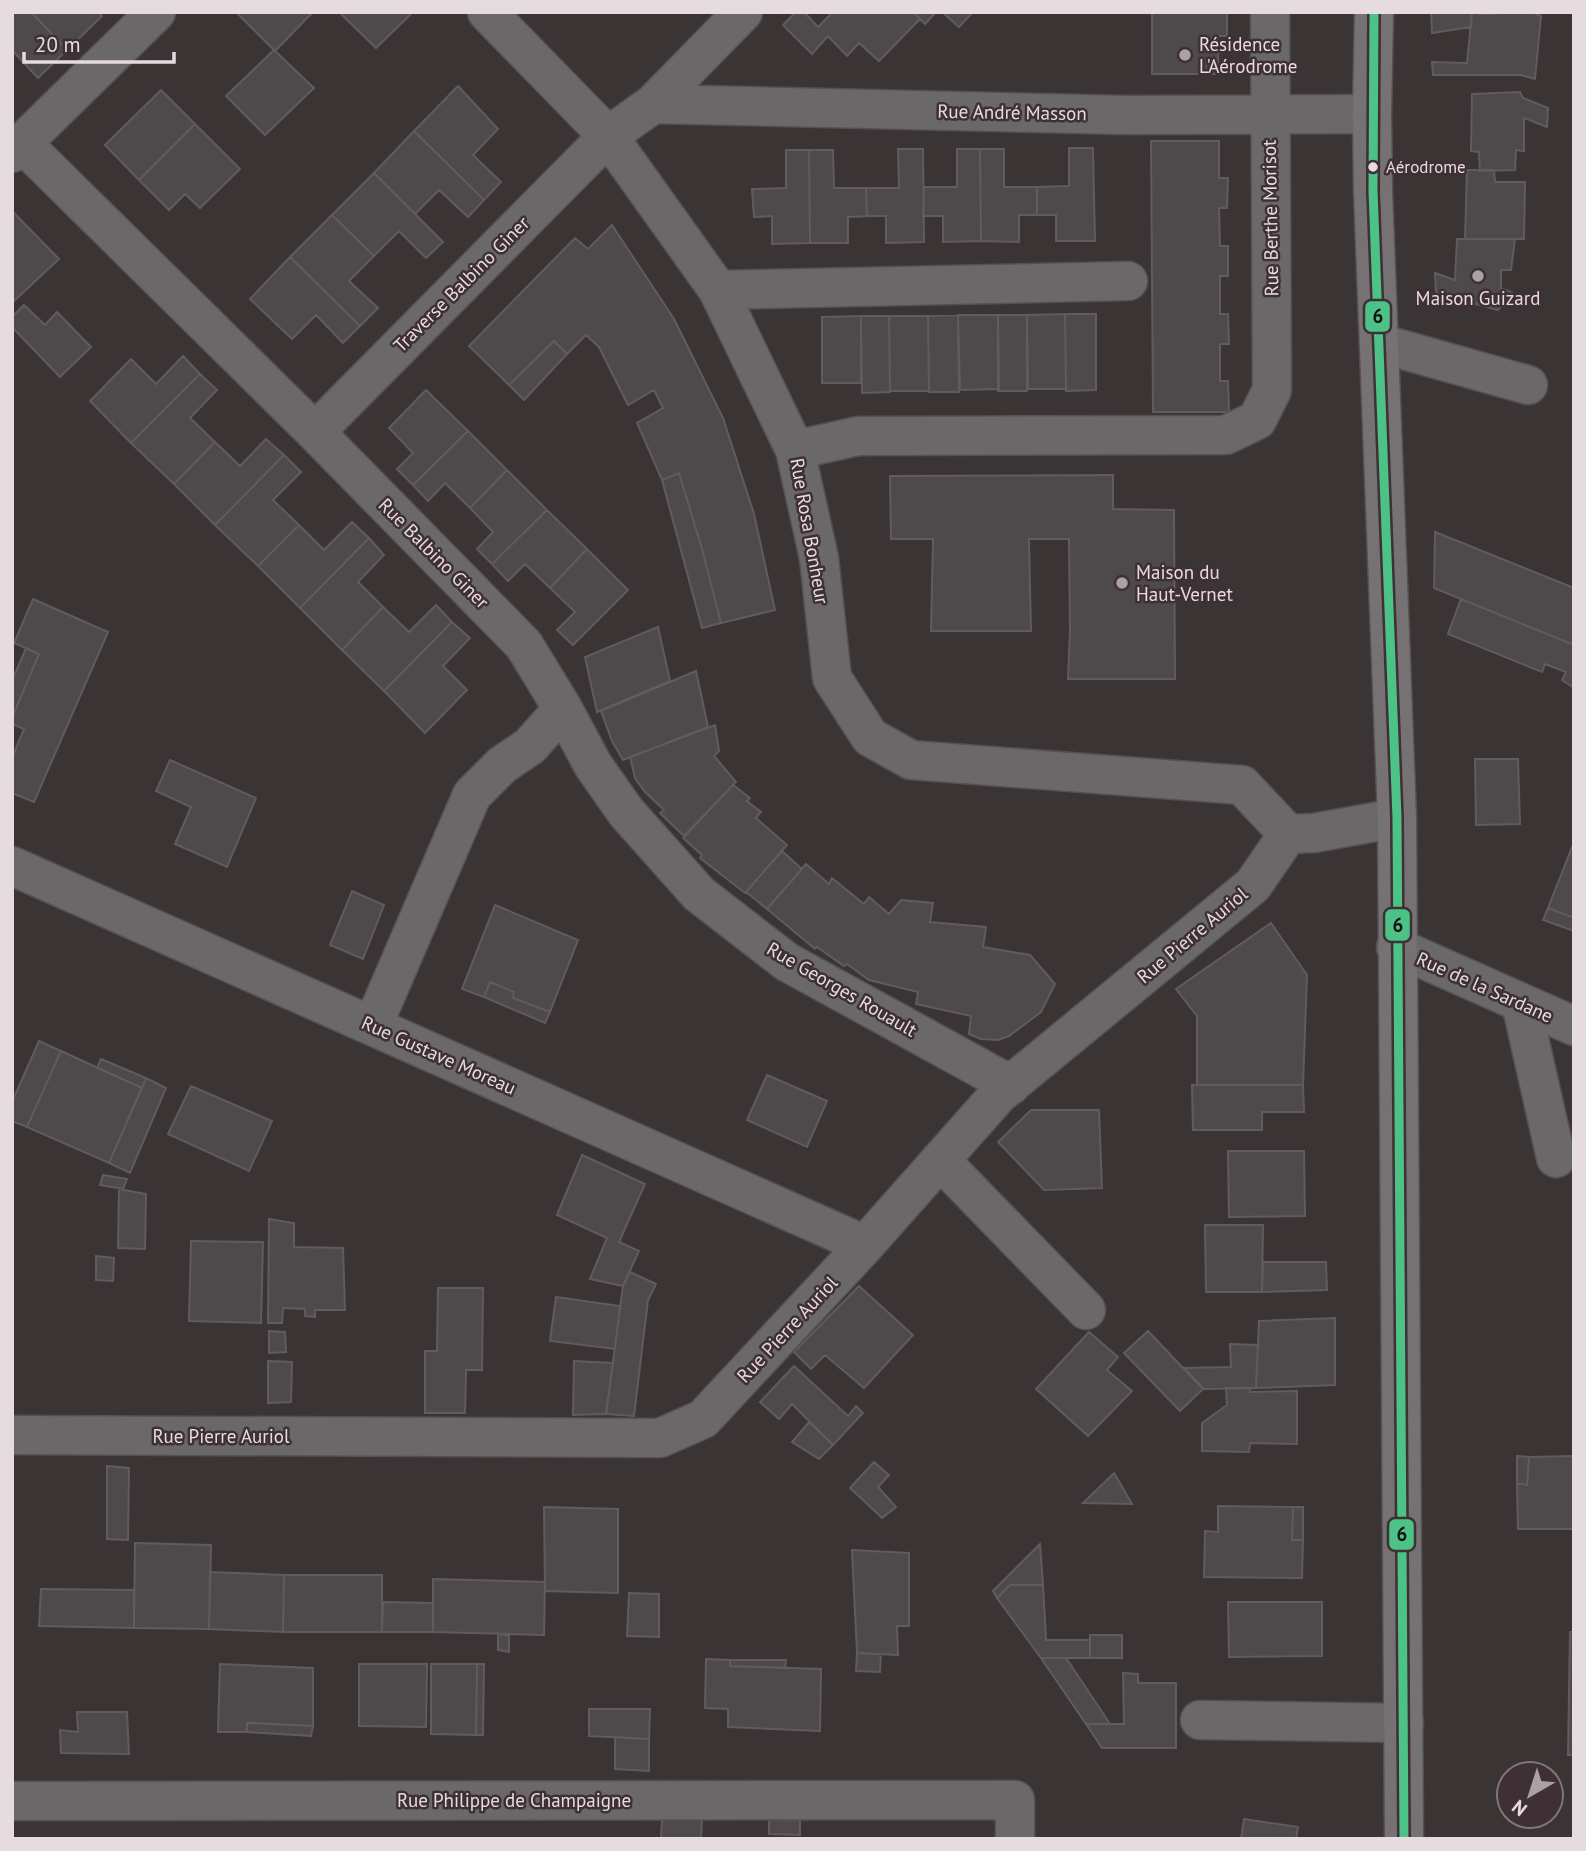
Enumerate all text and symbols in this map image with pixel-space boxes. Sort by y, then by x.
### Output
scale bar [24,21,175,65]
text: 20 m [35,31,81,58]
place label: Résidence L'Aérodrome [1199,32,1297,78]
marker: Résidence L'Aérodrome [1177,47,1193,63]
street label: Rue André Masson [937,99,1087,125]
street label: Rue Berthe Morisot [1257,139,1283,297]
place label: Aérodrome [1386,156,1466,178]
marker: Aérodrome [1366,160,1380,174]
street label: Traverse Balbino Giner [388,211,534,357]
marker: Maison Guizard [1470,268,1486,284]
place label: Maison Guizard [1416,286,1540,310]
line badge: 6 [1364,300,1391,333]
text: 6 [1373,304,1383,328]
street label: Rue Rosa Bonheur [785,456,835,606]
street label: Rue Balbino Giner [374,493,495,614]
place label: Maison du Haut-Vernet [1136,560,1233,606]
marker: Maison du Haut-Vernet [1114,575,1130,591]
street label: Rue Pierre Auriol [1132,881,1253,988]
line badge: 6 [1384,908,1411,942]
text: 6 [1393,913,1403,937]
street label: Rue Georges Rouault [763,936,922,1042]
street label: Rue de la Sardane [1413,946,1557,1028]
street label: Rue Gustave Moreau [358,1010,520,1100]
street label: Rue Pierre Auriol [731,1270,843,1387]
street label: Rue Pierre Auriol [152,1424,290,1448]
line badge: 6 [1388,1518,1415,1551]
text: 6 [1397,1522,1407,1546]
north arrow [1495,1760,1565,1830]
street label: Rue Philippe de Champaigne [397,1788,631,1812]
text: N [1507,1795,1532,1821]

